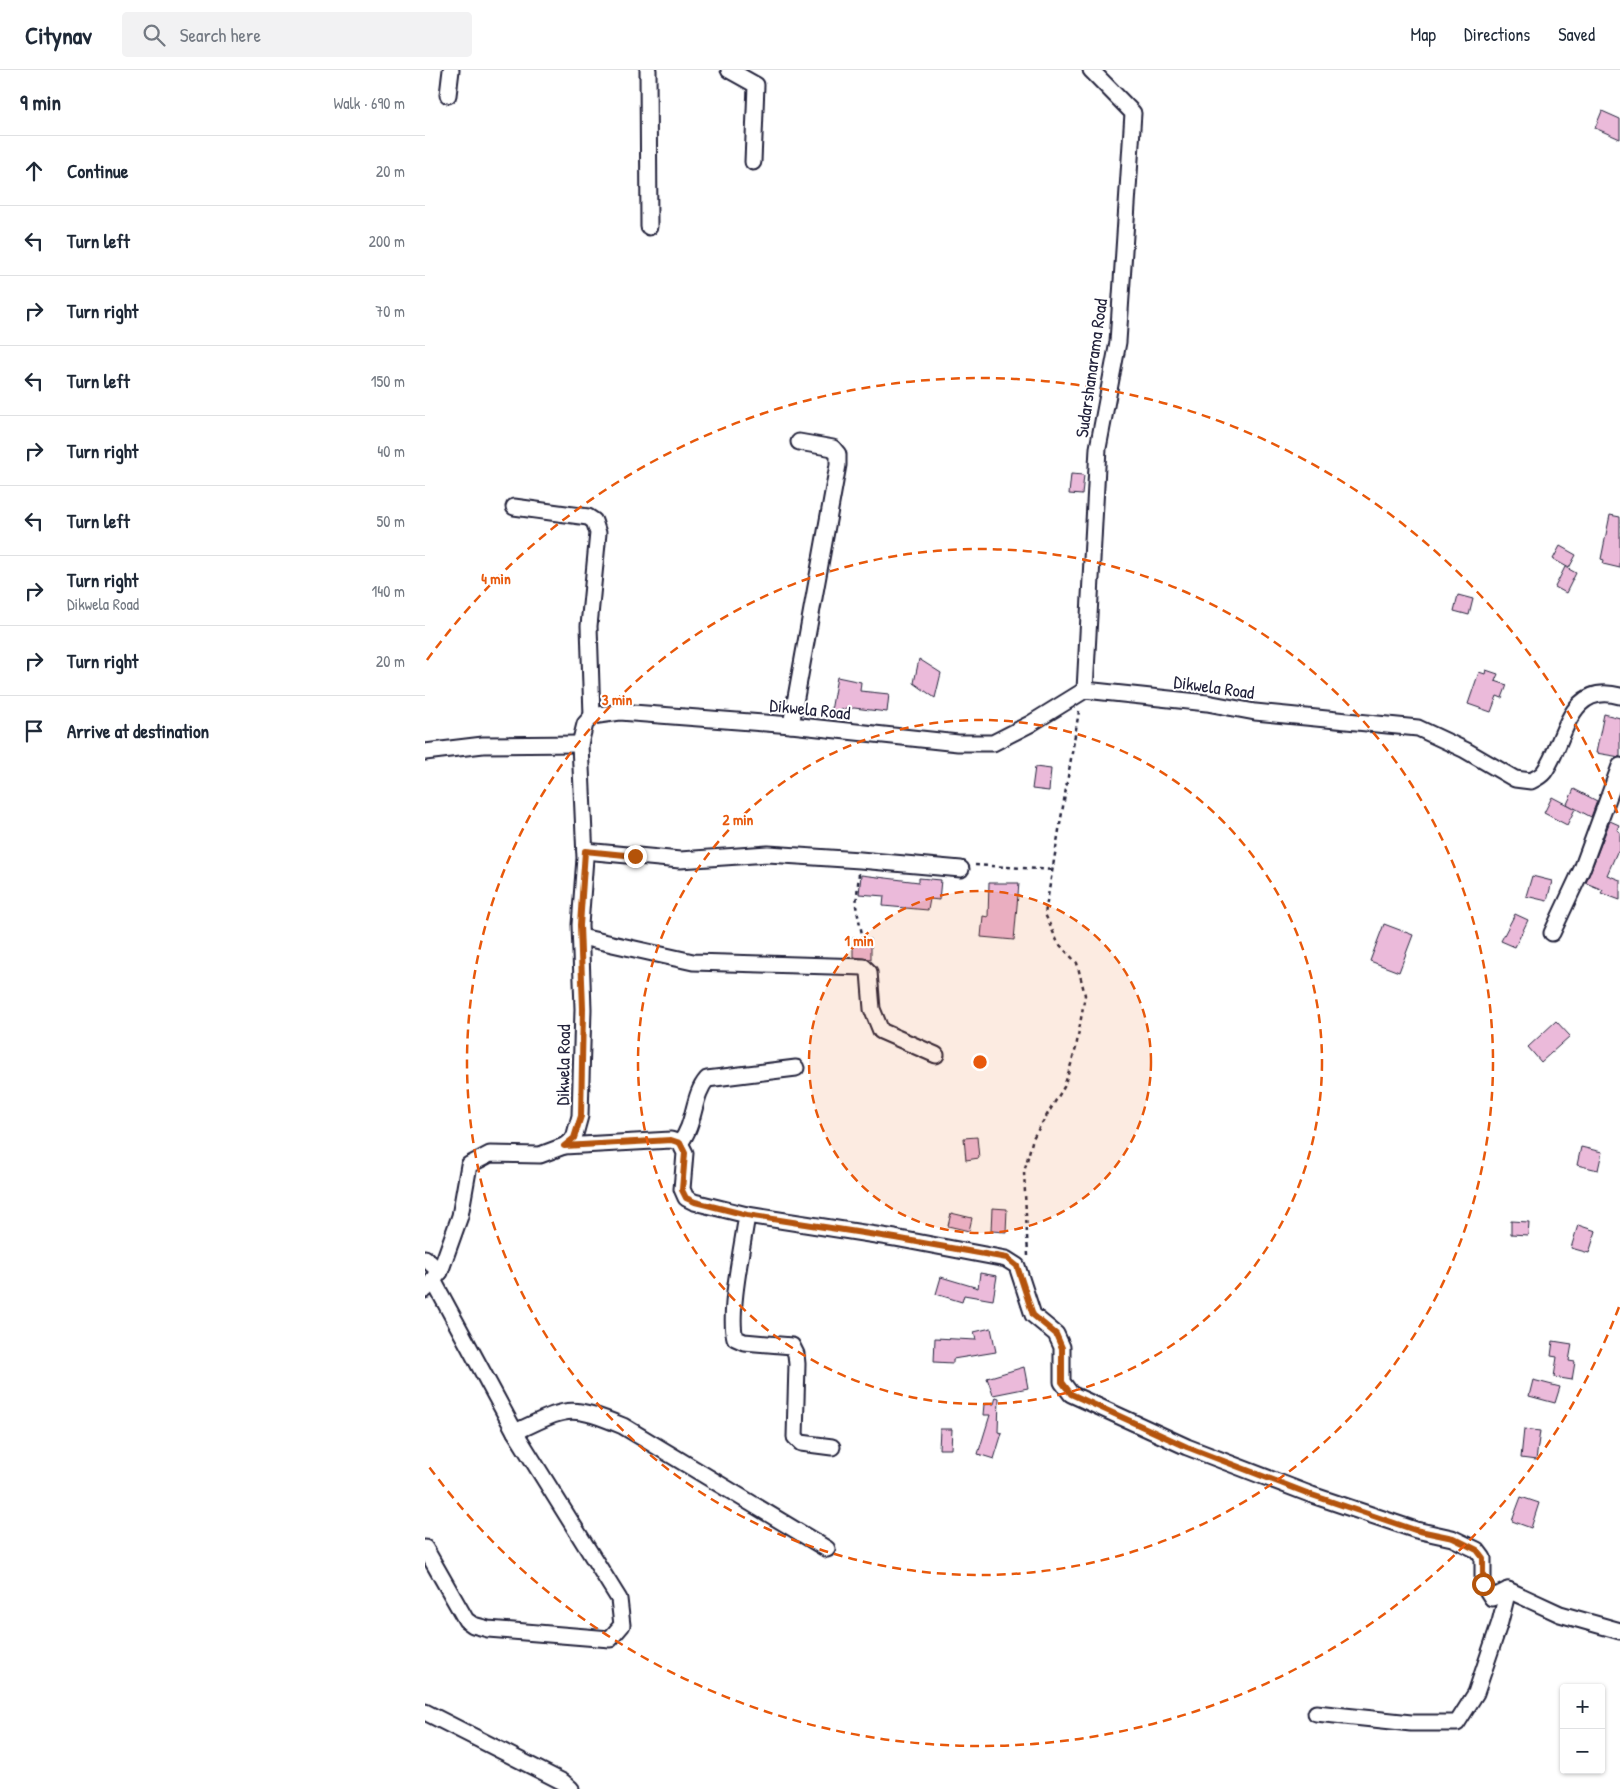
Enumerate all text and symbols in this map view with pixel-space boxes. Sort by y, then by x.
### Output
search box [122,12,472,57]
text: Citynav [25,19,92,51]
icon: search [140,21,168,49]
text: Search here [180,22,261,48]
text: Map [1411,22,1436,47]
text: Directions [1464,22,1530,47]
text: Saved [1558,22,1595,47]
text: 9 min [20,88,61,117]
text: Walk · 690 m [333,92,405,114]
icon: ahead [20,157,48,185]
text: Continue [67,158,128,184]
text: 20 m [376,160,405,182]
icon: left [20,227,48,255]
text: Turn left [67,228,130,254]
text: 200 m [369,230,405,252]
icon: right [20,297,48,325]
street label: Sudarshanarama Road [1069,297,1113,439]
text: Turn right [67,298,138,324]
text: 70 m [375,300,405,322]
icon: left [20,367,48,395]
text: Turn left [67,368,130,394]
text: 150 m [371,370,405,392]
icon: right [20,437,48,465]
text: Turn right [67,438,138,464]
text: 40 m [377,440,405,462]
icon: left [20,507,48,535]
text: Turn left [67,508,130,534]
text: 50 m [377,510,405,532]
text: Turn right [67,567,138,593]
text: 4 min [481,568,511,589]
icon: right [20,577,48,605]
text: 140 m [371,580,405,602]
text: Dikwela Road [67,593,139,615]
icon: right [20,647,48,675]
text: Turn right [67,648,138,674]
text: 20 m [376,650,405,672]
street label: Dikwela Road [1172,669,1256,705]
text: 3 min [602,689,632,710]
street label: Dikwela Road [768,692,852,726]
icon: arrive [20,717,48,745]
text: Arrive at destination [67,718,209,744]
text: 2 min [723,809,754,830]
route end [624,845,647,868]
text: 1 min [844,930,874,951]
street label: Dikwela Road [550,1024,576,1106]
centre of rings [971,1053,989,1071]
route start [1472,1573,1495,1596]
map controls [1560,1684,1605,1774]
button: + [1560,1684,1605,1729]
button: − [1560,1729,1605,1774]

